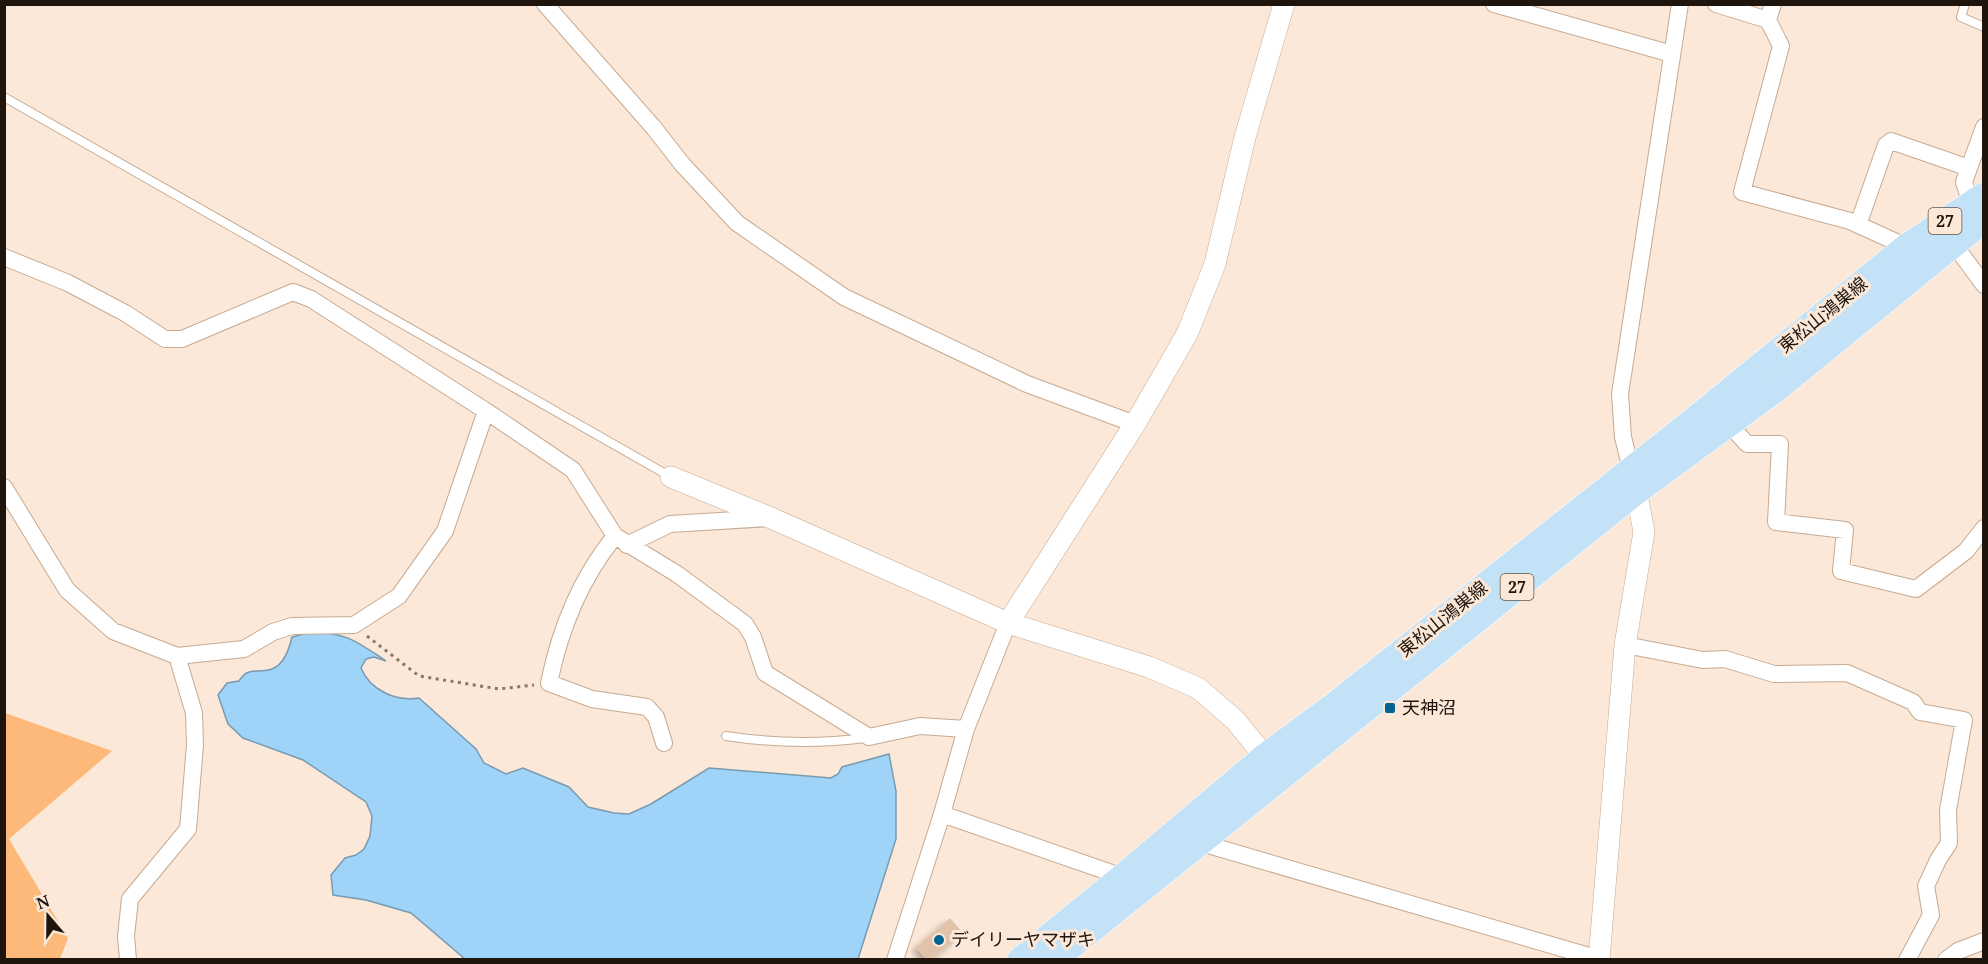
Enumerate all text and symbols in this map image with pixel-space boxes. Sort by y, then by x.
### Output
road number: 27 [1928,208,1962,234]
street label: 東松山鴻巣線 [1773,271,1872,358]
road number: 27 [1500,574,1534,600]
street label: 東松山鴻巣線 [1393,575,1492,662]
place label: 天神沼 [1402,695,1456,719]
marker: 天神沼 [1383,701,1397,715]
north arrow [18,886,78,946]
text: N [33,889,53,914]
place label: デイリーヤマザキ [951,927,1095,951]
marker: デイリーヤマザキ [932,933,946,947]

